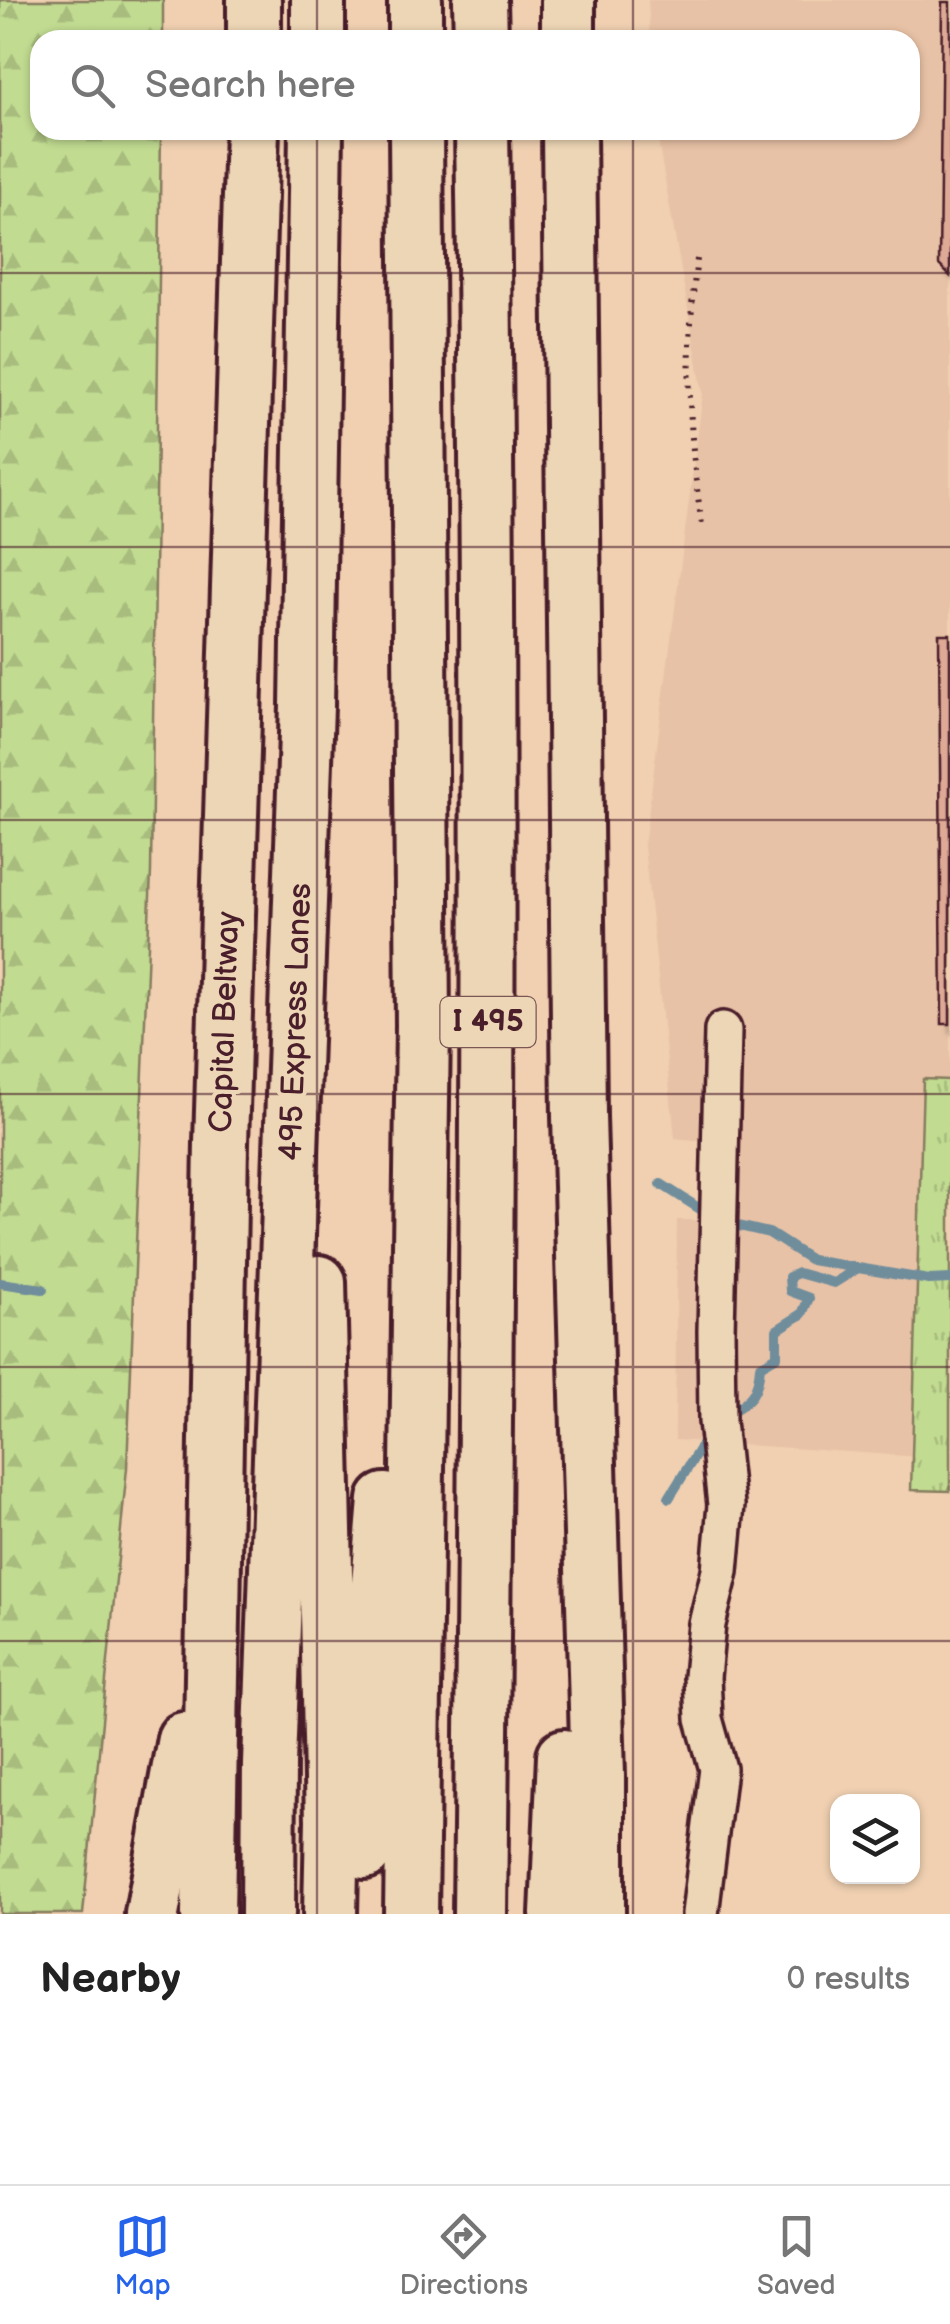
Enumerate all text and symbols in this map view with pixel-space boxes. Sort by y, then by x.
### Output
search box [30,30,920,140]
icon: search [65,58,120,113]
text: Search here [145,63,356,108]
street label: 495 Express Lanes [272,882,320,1162]
street label: Capital Beltway [202,910,248,1133]
road number: I 495 [440,997,536,1047]
map controls [830,1794,920,1884]
button: layers [830,1794,920,1884]
text: Nearby [40,1954,180,2005]
text: 0 results [787,1960,910,1999]
tab: Map [114,2209,171,2302]
tab: Directions [399,2209,528,2302]
tab: Saved [757,2209,836,2302]

